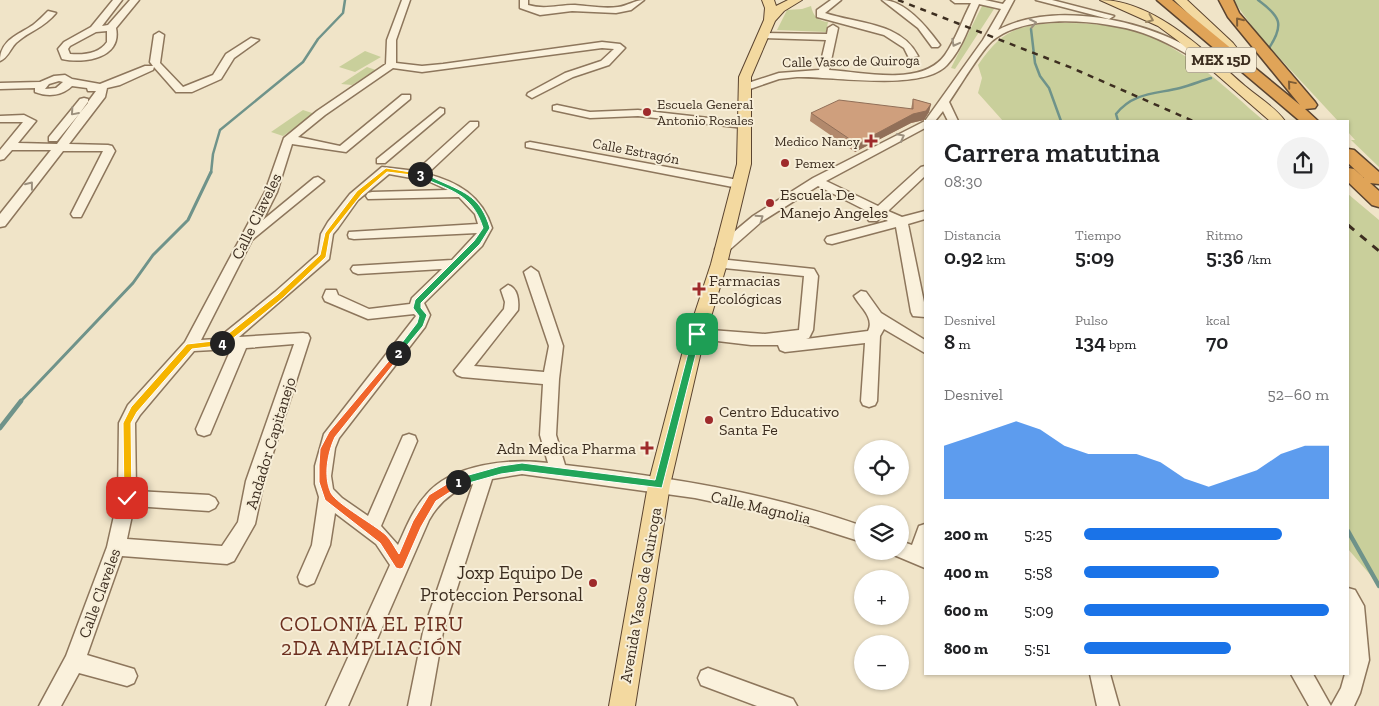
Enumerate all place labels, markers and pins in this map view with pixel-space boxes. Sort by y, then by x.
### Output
place label: Escuela General Antonio Rosales [657,96,754,129]
marker: Escuela General Antonio Rosales [641,106,653,118]
place label: Medico Nancy [775,133,861,150]
marker: Medico Nancy [864,134,878,148]
place label: Pemex [795,155,835,172]
marker: Pemex [779,157,791,169]
pin: 3 [408,162,432,186]
place label: Escuela De Manejo Angeles [780,185,888,222]
marker: Escuela De Manejo Angeles [764,197,776,209]
place label: Farmacias Ecológicas [709,271,782,308]
marker: Farmacias Ecológicas [693,283,705,295]
pin [676,313,718,355]
pin: 4 [210,330,234,356]
pin: 2 [386,340,410,366]
place label: Centro Educativo Santa Fe [719,402,839,439]
marker: Centro Educativo Santa Fe [703,414,715,426]
place label: Adn Medica Pharma [497,439,636,458]
marker: Adn Medica Pharma [640,441,654,455]
pin: 1 [446,470,470,494]
pin [106,477,148,519]
place label: Joxp Equipo De Proteccion Personal [420,561,583,606]
marker: Joxp Equipo De Proteccion Personal [587,577,599,589]

